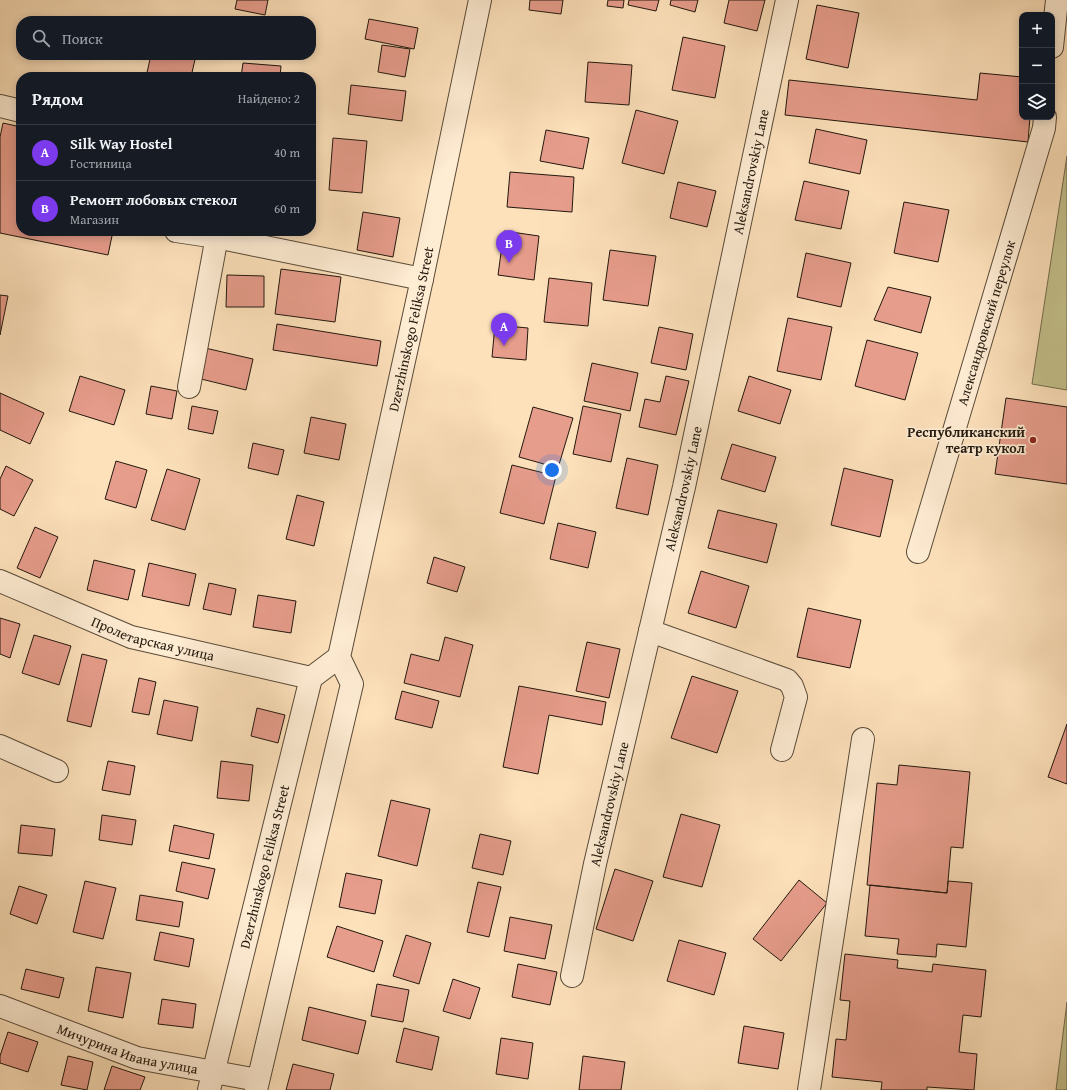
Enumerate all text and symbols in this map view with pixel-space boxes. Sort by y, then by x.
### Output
map controls [1019,12,1055,120]
button: + [1019,12,1055,48]
search box [16,16,316,60]
icon: search [30,27,52,49]
text: Поиск [62,28,103,49]
button: − [1019,48,1055,84]
button: layers [1019,84,1055,120]
text: Рядом [32,86,83,111]
text: Найдено: 2 [238,89,300,108]
street label: Aleksandrovskiy Lane [728,107,774,236]
text: Silk Way Hostel [70,133,172,154]
text: A [41,143,49,162]
text: 40 m [274,143,300,162]
text: Гостиница [70,154,132,173]
text: Ремонт лобовых стекол [70,189,237,210]
text: B [41,199,49,218]
text: 60 m [274,199,300,218]
text: Магазин [70,210,119,229]
pin: B [496,230,522,263]
street label: Александровский переулок [952,237,1020,408]
street label: Dzerzhinskogo Feliksa Street [383,245,439,413]
pin: A [491,313,517,346]
place label: Республиканский театр кукол [907,422,1025,458]
street label: Aleksandrovskiy Lane [659,424,707,553]
marker: Республиканский театр кукол [1028,435,1038,445]
your location [542,460,562,480]
street label: Пролетарская улица [88,611,217,666]
street label: Aleksandrovskiy Lane [585,739,634,868]
street label: Dzerzhinskogo Feliksa Street [234,783,294,951]
street label: Мичурина Ивана улица [54,1019,200,1079]

